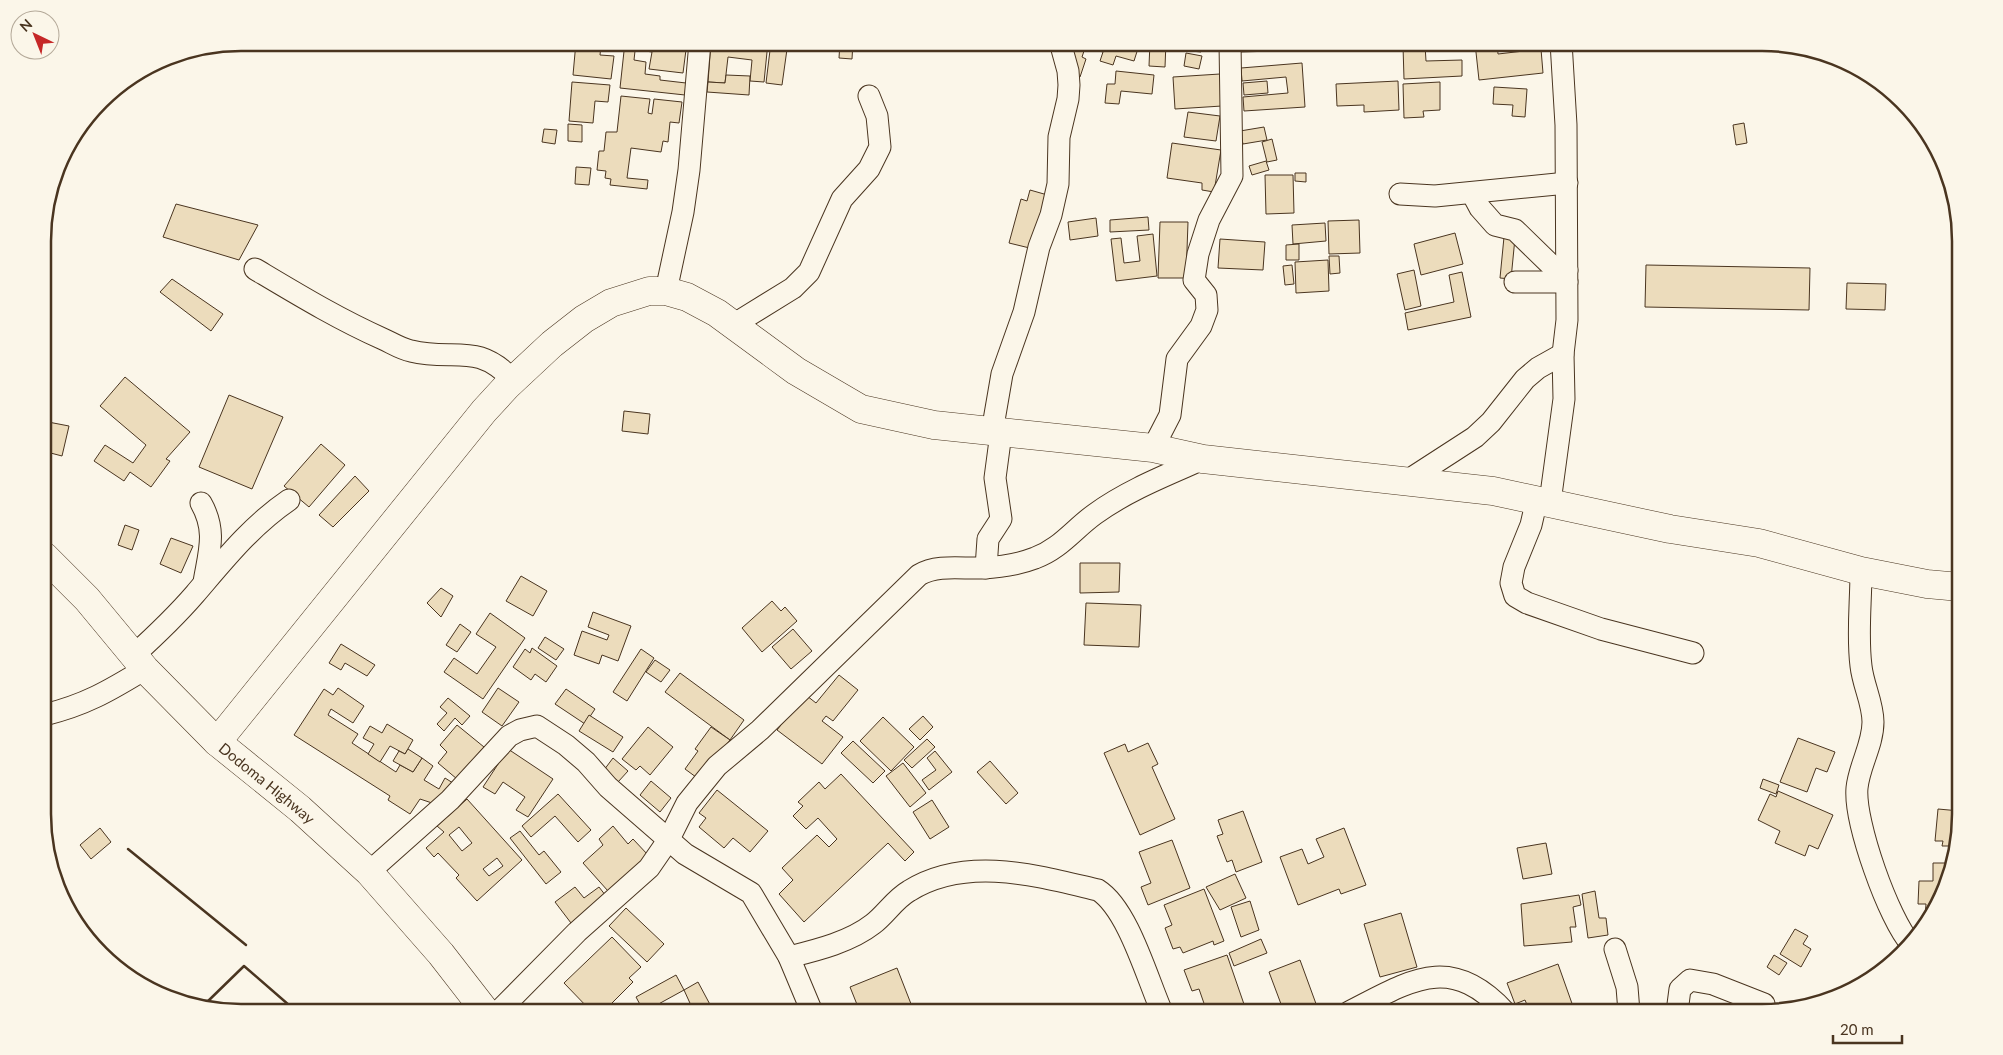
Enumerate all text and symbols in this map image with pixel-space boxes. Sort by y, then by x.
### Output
north arrow [10,10,60,60]
text: N [16,15,36,35]
street label: Dodoma Highway [216,739,319,827]
scale bar [1833,1012,1902,1044]
text: 20 m [1840,1020,1874,1038]

